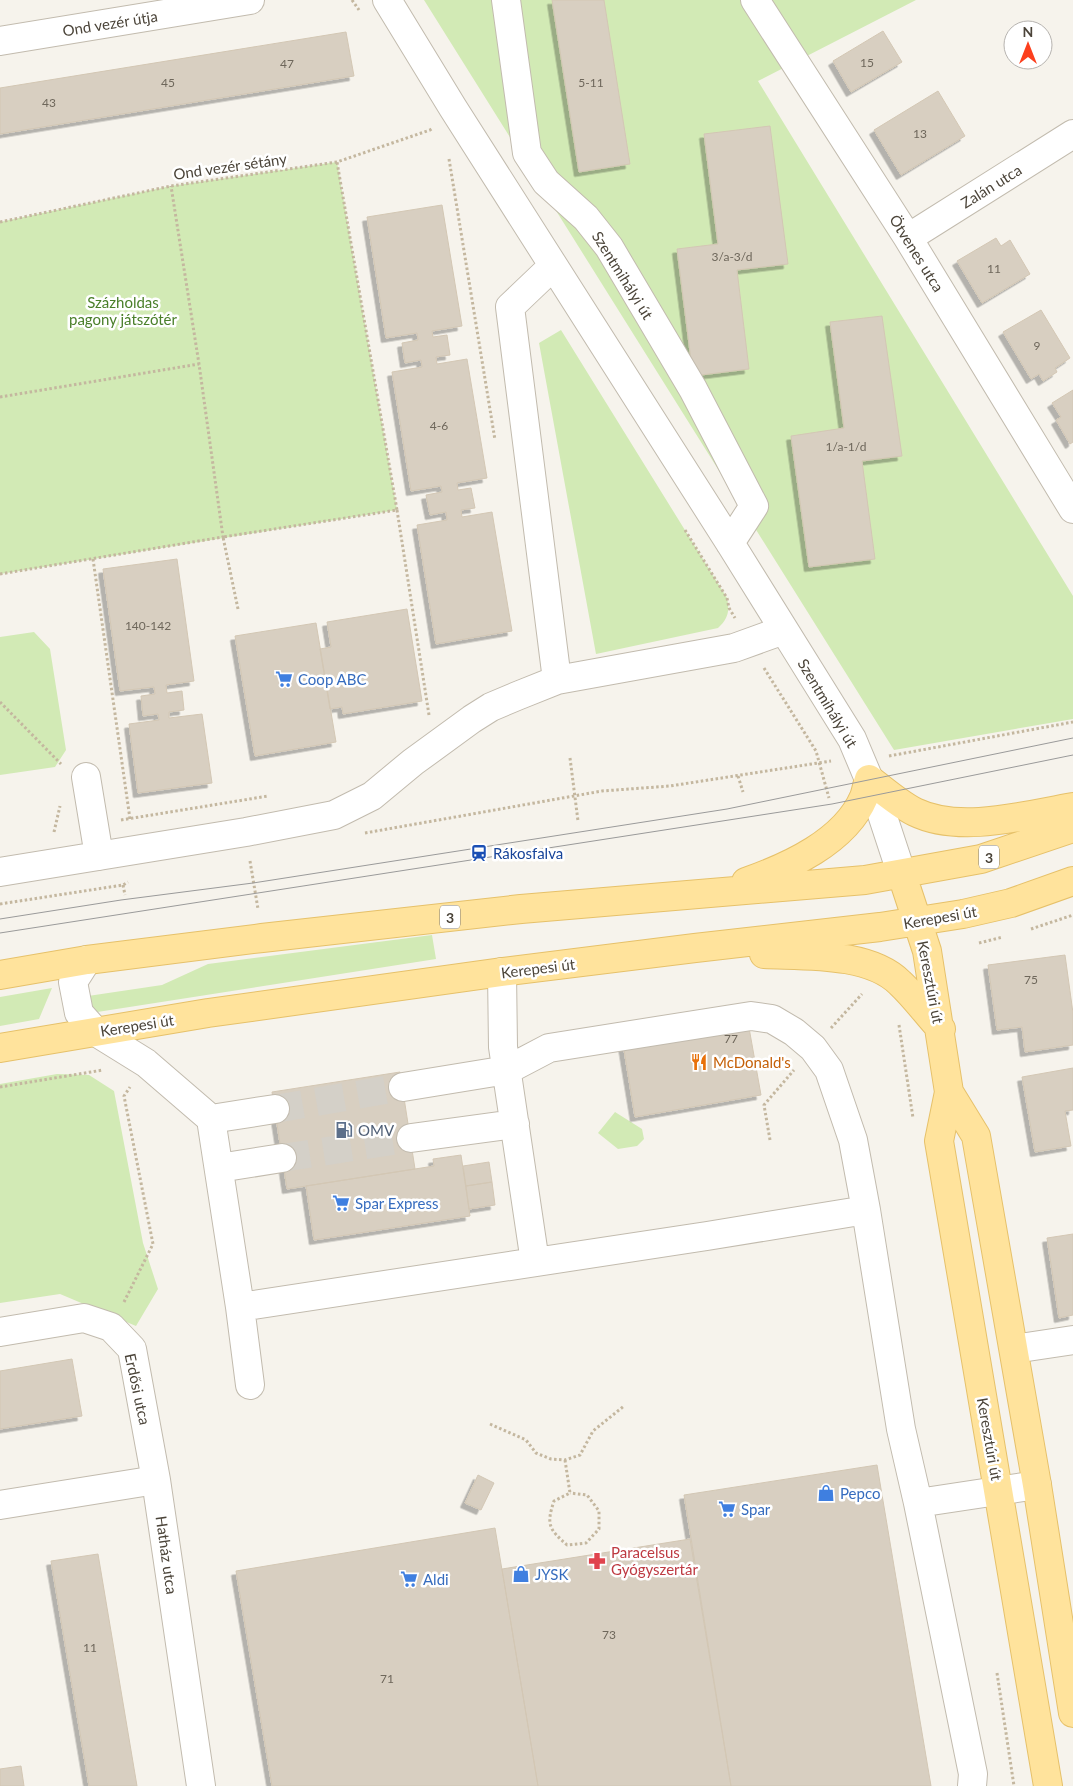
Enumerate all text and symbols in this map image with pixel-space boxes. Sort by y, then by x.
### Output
street label: Ond vezér útja [61,7,159,39]
north arrow [1003,20,1053,70]
text: N [1023,23,1033,40]
house number: 15 [860,55,874,70]
house number: 47 [280,56,294,71]
house number: 45 [161,75,175,90]
house number: 5-11 [578,75,604,90]
house number: 43 [42,95,56,110]
house number: 13 [913,126,927,141]
street label: Ond vezér sétány [172,149,288,183]
street label: Zalán utca [957,160,1025,212]
street label: Ötvenes utca [886,211,948,295]
street label: Szentmihályi út [589,228,658,323]
house number: 3/a-3/d [712,249,752,264]
house number: 11 [987,261,1001,276]
park label: Százholdas pagony játszótér [69,293,178,328]
house number: 9 [1034,338,1041,353]
house number: 4-6 [430,418,448,433]
house number: 1/a-1/d [826,439,866,454]
house number: 140-142 [125,618,171,633]
street label: Szentmihályi út [794,655,862,751]
supermarket icon: Coop ABC [274,669,294,689]
place label: Coop ABC [298,670,367,688]
station icon: Rákosfalva [469,843,489,863]
place label: Rákosfalva [493,844,563,862]
road number: 3 [979,846,999,869]
street label: Kerepesi út [902,902,979,932]
road number: 3 [440,906,460,929]
street label: Keresztúri út [914,939,948,1026]
street label: Kerepesi út [500,954,577,981]
house number: 75 [1024,972,1038,987]
street label: Kerepesi út [99,1010,176,1040]
house number: 77 [724,1031,738,1046]
restaurant icon: McDonald's [689,1052,709,1072]
place label: McDonald's [713,1053,791,1071]
fuel station icon: OMV [334,1120,354,1140]
place label: OMV [358,1121,395,1139]
supermarket icon: Spar Express [331,1193,351,1213]
place label: Spar Express [355,1194,438,1212]
street label: Erdősi utca [122,1352,154,1426]
street label: Keresztúri út [974,1396,1006,1483]
shop icon: Pepco [816,1483,836,1503]
place label: Pepco [840,1484,880,1502]
supermarket icon: Spar [717,1499,737,1519]
place label: Spar [741,1500,771,1518]
street label: Hatház utca [153,1515,181,1595]
place label: Paracelsus Gyógyszertár [611,1543,698,1578]
pharmacy icon: Paracelsus Gyógyszertár [587,1551,607,1571]
shop icon: JYSK [511,1564,531,1584]
place label: JYSK [535,1565,569,1583]
supermarket icon: Aldi [399,1569,419,1589]
place label: Aldi [423,1570,449,1588]
house number: 73 [602,1627,616,1642]
house number: 11 [83,1640,97,1655]
house number: 71 [380,1671,394,1686]

